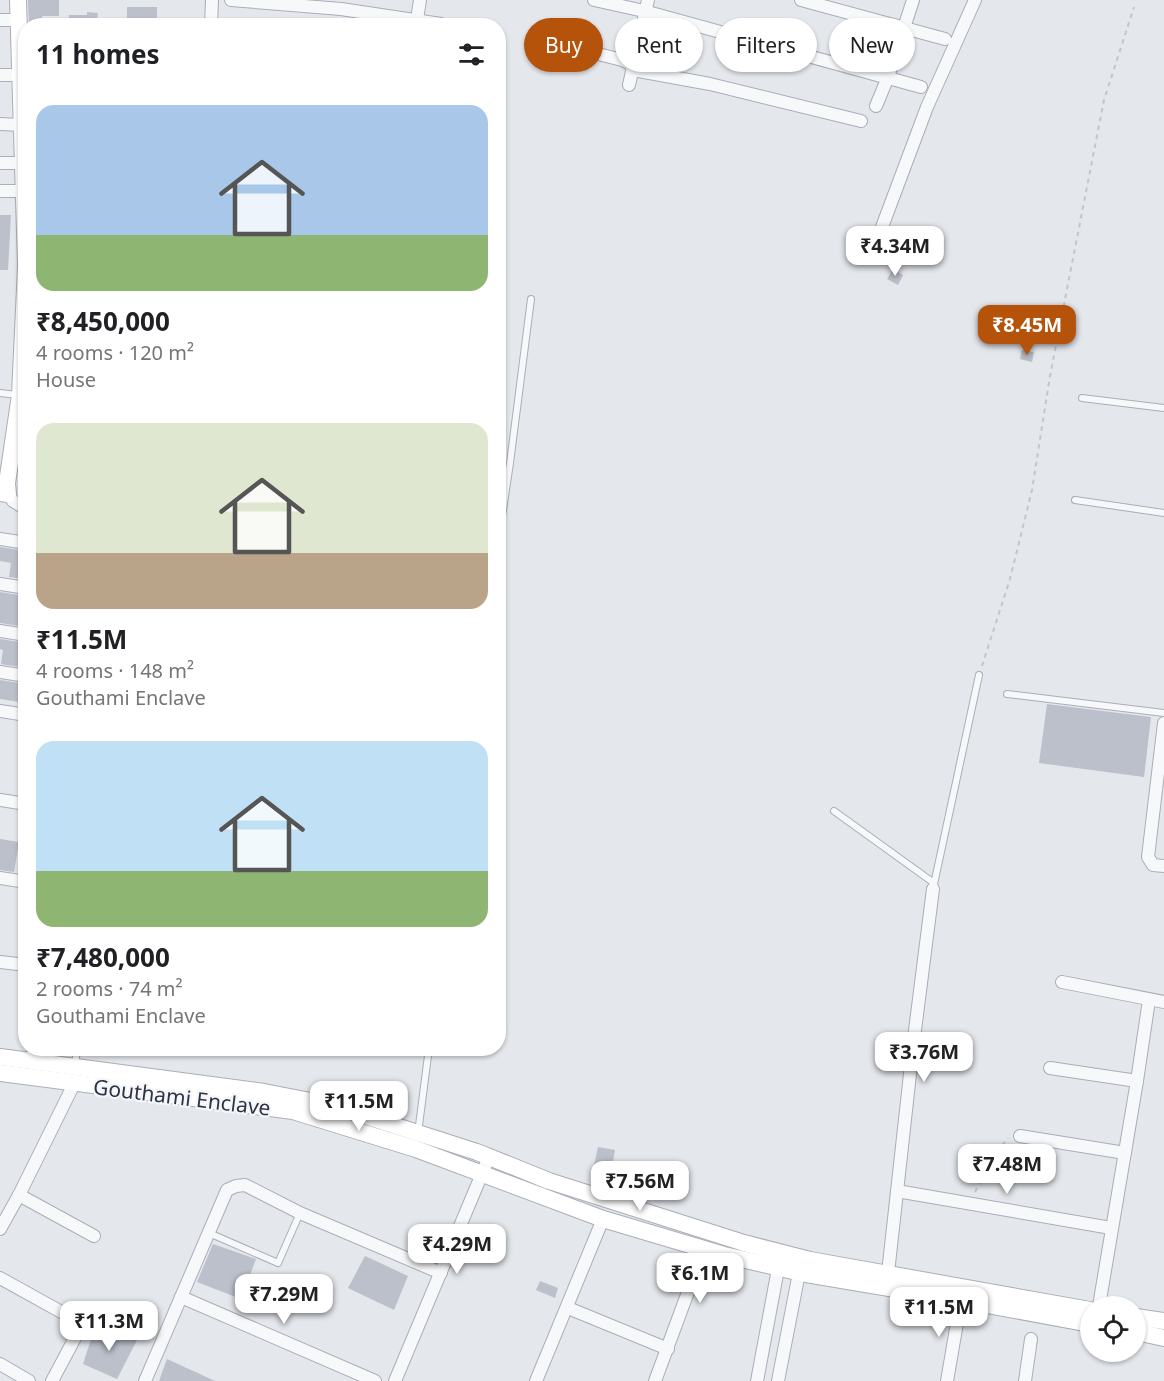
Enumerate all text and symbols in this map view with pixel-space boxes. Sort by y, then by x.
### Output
chip: Buy [524,18,603,72]
chip: Rent [615,18,703,72]
chip: Filters [715,18,817,72]
chip: New [829,18,915,72]
text: 11 homes [36,36,160,72]
icon: filters [455,38,488,71]
icon: home [208,144,316,252]
pin: ₹4.34M [846,226,944,277]
text: ₹4.34M [860,232,930,259]
text: ₹8,450,000 [36,303,170,339]
pin: ₹8.45M [978,305,1076,356]
text: ₹8.45M [992,311,1062,338]
text: 4 rooms · 120 m² [36,339,194,366]
text: House [36,366,96,393]
icon: home [208,462,316,570]
text: ₹11.5M [36,621,127,657]
text: 4 rooms · 148 m² [36,657,194,684]
text: Gouthami Enclave [36,684,206,711]
icon: home [208,780,316,888]
text: ₹7,480,000 [36,939,170,975]
text: 2 rooms · 74 m² [36,975,183,1002]
text: Gouthami Enclave [36,1002,206,1029]
pin: ₹3.76M [875,1032,973,1083]
text: ₹3.76M [889,1038,959,1065]
street label: Gouthami Enclave [92,1072,272,1122]
pin: ₹11.5M [310,1081,408,1132]
text: ₹11.5M [324,1087,394,1114]
pin: ₹7.48M [958,1144,1056,1195]
text: ₹7.48M [972,1150,1042,1177]
pin: ₹7.56M [591,1161,689,1212]
text: ₹7.56M [605,1167,675,1194]
pin: ₹4.29M [408,1224,506,1275]
text: ₹4.29M [422,1230,492,1257]
pin: ₹6.1M [658,1253,742,1304]
text: ₹6.1M [671,1259,729,1286]
pin: ₹7.29M [235,1274,333,1325]
text: ₹7.29M [249,1280,319,1307]
pin: ₹11.5M [890,1287,988,1338]
text: ₹11.5M [904,1293,974,1320]
map controls [1080,1296,1146,1362]
button: locate [1080,1296,1146,1362]
pin: ₹11.3M [60,1301,158,1352]
text: ₹11.3M [74,1307,144,1334]

